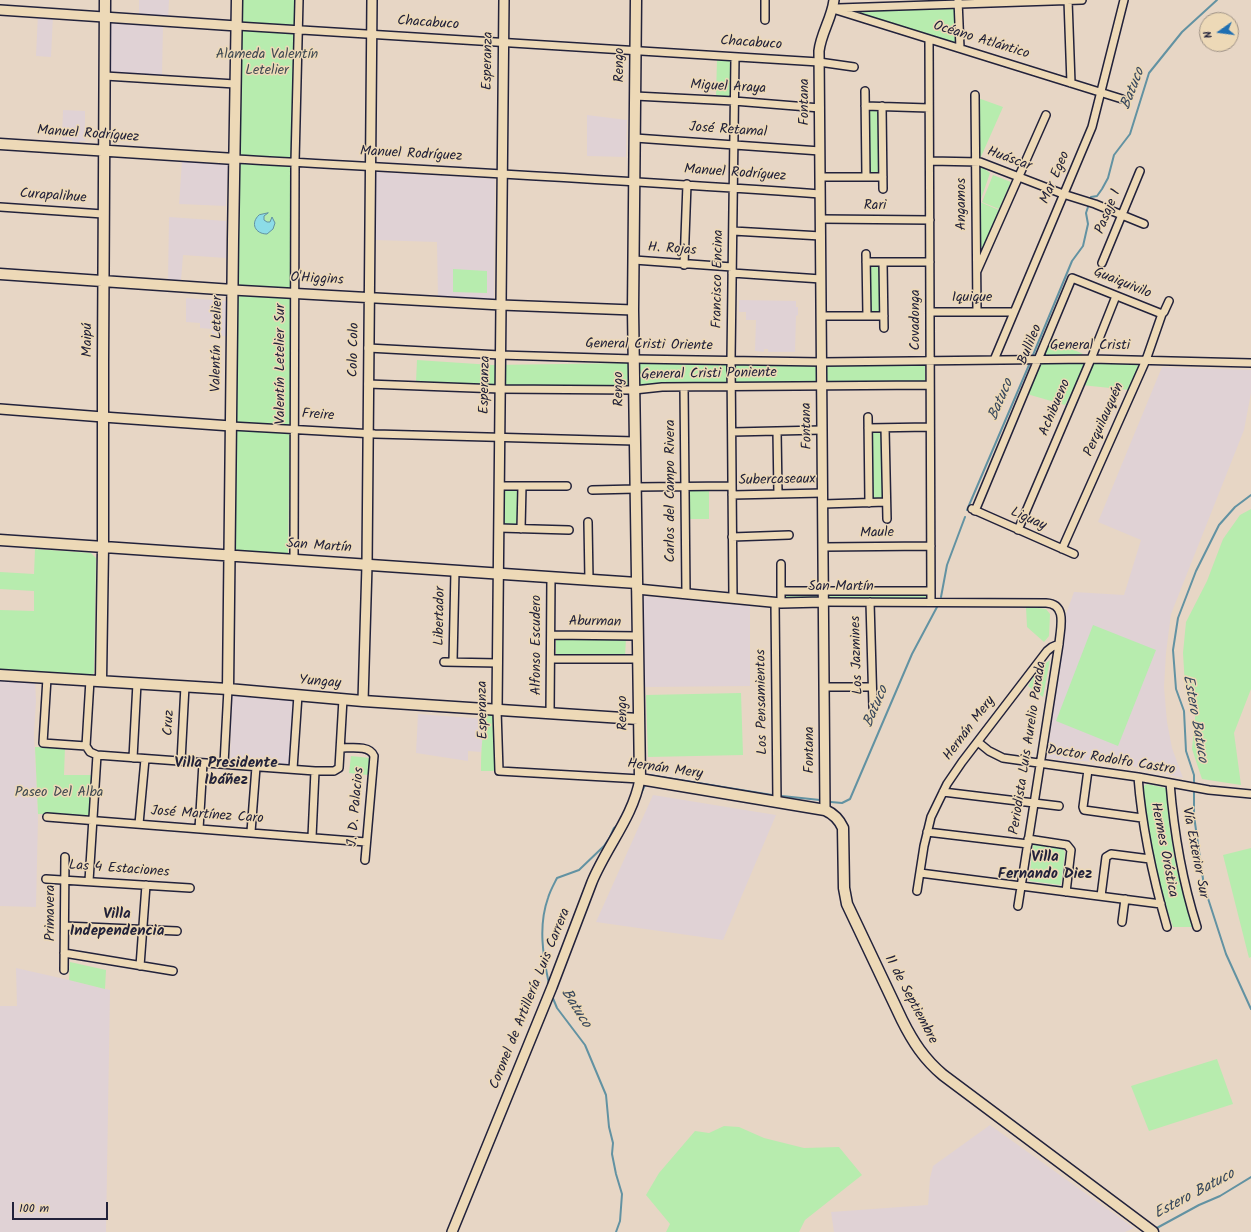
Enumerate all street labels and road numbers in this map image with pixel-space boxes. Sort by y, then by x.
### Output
street label: Chacabuco [397,13,459,35]
street label: Océano Atlántico [931,18,1031,64]
street label: Esperanza [480,32,498,90]
street label: Chacabuco [720,33,782,55]
street label: Rengo [613,48,629,82]
street label: Miguel Araya [690,78,766,98]
street label: Fontana [798,78,814,126]
street label: José Retamal [688,120,768,142]
street label: Manuel Rodríguez [36,123,140,147]
street label: Manuel Rodríguez [359,144,463,166]
street label: Huáscar [984,144,1034,176]
street label: Mar Egeo [1037,149,1075,207]
street label: Manuel Rodríguez [683,162,787,186]
street label: Angamos [955,178,971,230]
street label: Curapalihue [19,186,87,208]
street label: Pasaje 1 [1092,187,1126,237]
street label: Rari [864,199,886,215]
street label: Francisco Encina [710,229,728,329]
street label: H. Rojas [647,240,697,260]
street label: Guaiquivilo [1091,265,1153,303]
street label: O'Higgins [290,270,344,290]
street label: Covadonga [909,289,925,351]
street label: Iquique [952,291,992,307]
street label: Valentín Letelier [209,296,227,392]
street label: Valentín Letelier Sur [274,304,290,424]
street label: Bullileo [1015,322,1047,368]
street label: Maipú [81,323,97,357]
street label: Colo Colo [346,323,364,377]
street label: General Cristi Oriente [585,336,713,356]
street label: General Cristi [1050,339,1130,355]
street label: Esperanza [477,356,495,414]
street label: General Cristi Poniente [641,365,777,385]
street label: Rengo [611,371,629,407]
street label: Achibueno [1037,377,1075,439]
street label: Perquilauquén [1081,381,1129,459]
street label: Fontana [799,402,817,450]
street label: Freire [301,406,335,426]
street label: Carlos del Campo Rivera [664,420,680,562]
street label: Subercaseaux [738,472,816,490]
street label: Liguay [1007,505,1049,535]
street label: Maule [860,525,894,543]
street label: San Martín [286,536,352,558]
street label: San Martín [808,580,874,596]
street label: Libertador [432,586,450,646]
street label: Alfonso Escudero [530,595,546,695]
street label: Aburman [569,614,621,632]
street label: Los Jazmines [848,615,868,695]
street label: Los Pensamientos [754,649,772,755]
street label: Periodista Luis Aurelio Parada [1007,660,1051,836]
street label: Yungay [298,673,342,693]
street label: Esperanza [475,681,493,739]
street label: Hernán Mery [940,694,1000,764]
street label: Rengo [615,695,633,731]
street label: Cruz [161,710,179,736]
street label: Fontana [803,726,819,774]
street label: Doctor Rodolfo Castro [1046,743,1176,779]
street label: Hernán Mery [626,756,704,784]
street label: J. D. Palacios [345,767,369,847]
street label: Hermes Oróstica [1146,801,1180,899]
street label: José Martínez Caro [150,804,264,828]
street label: Vía Exterior Sur [1177,806,1211,900]
street label: Las 4 Estaciones [68,858,170,882]
street label: Primavera [44,885,60,941]
street label: Coronel de Artillería Luis Carrera [487,906,575,1092]
street label: 11 de Septiembre [880,953,940,1047]

